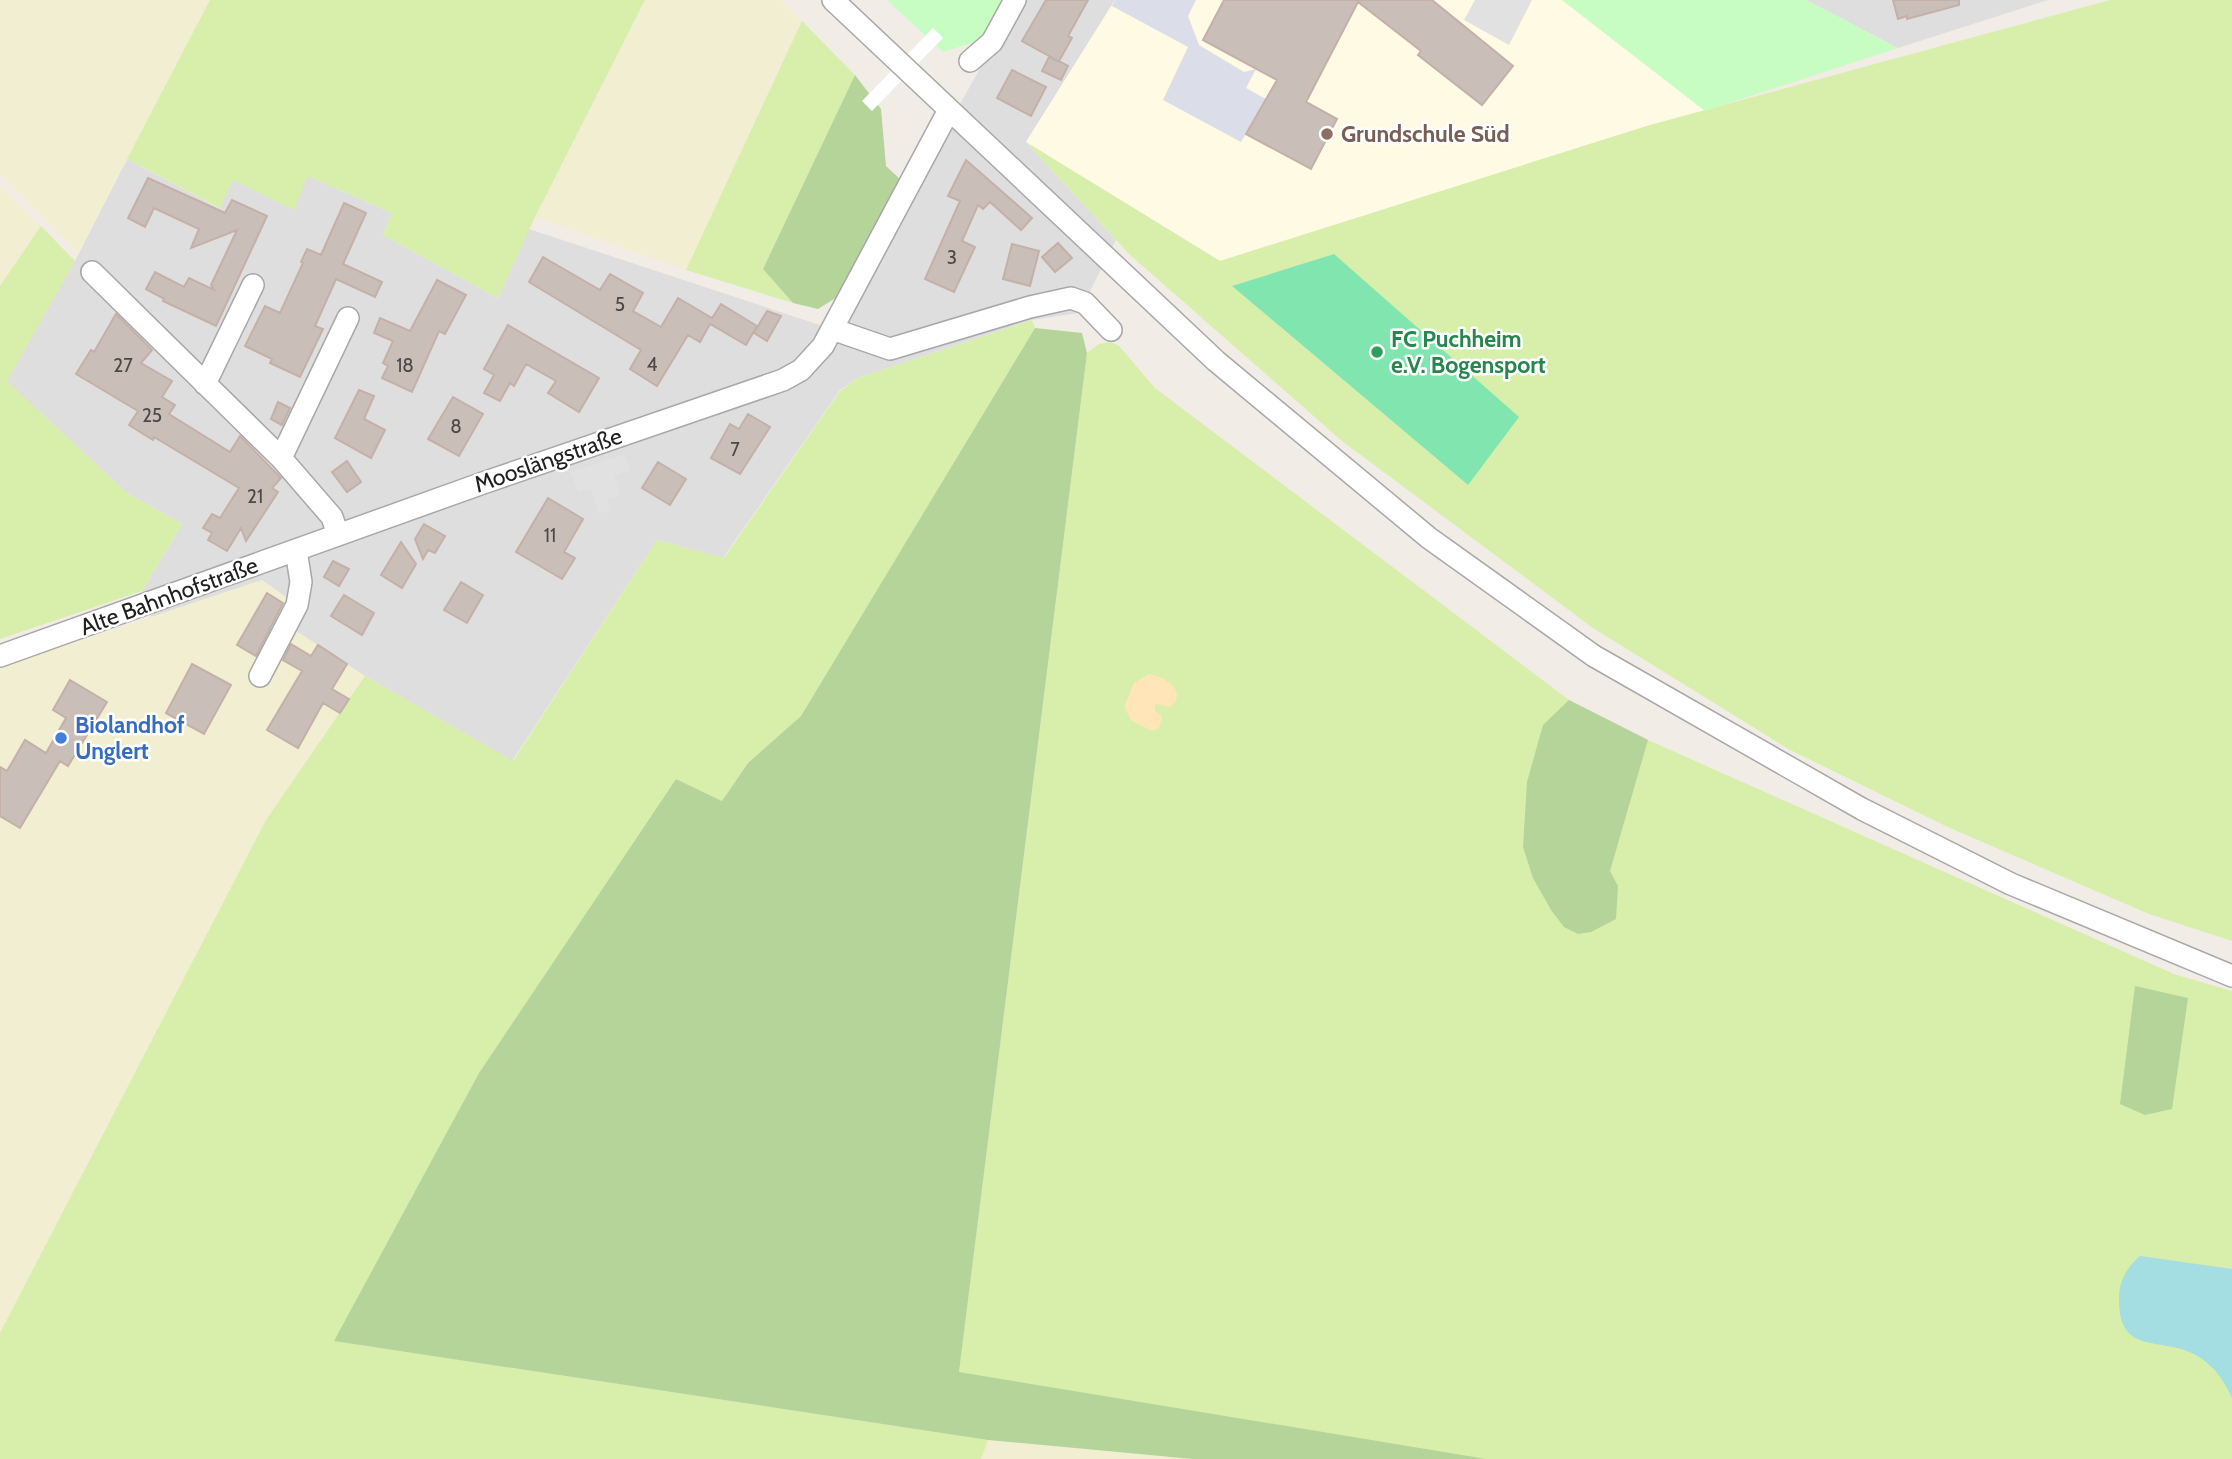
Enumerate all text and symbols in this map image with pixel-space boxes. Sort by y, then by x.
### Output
place label: Grundschule Süd [1341,120,1510,148]
marker: Grundschule Süd [1319,126,1335,142]
house number: 3 [947,246,957,269]
house number: 5 [615,293,625,316]
place label: FC Puchheim e.V. Bogensport [1391,325,1546,379]
marker: FC Puchheim e.V. Bogensport [1369,344,1385,360]
house number: 4 [647,353,658,376]
house number: 27 [113,354,133,377]
house number: 18 [396,354,414,377]
house number: 25 [142,404,162,427]
house number: 8 [450,415,462,438]
street label: Mooslängstraße [470,422,626,498]
house number: 7 [730,438,740,461]
house number: 21 [247,485,263,508]
house number: 11 [544,524,556,547]
street label: Alte Bahnhofstraße [76,551,262,641]
place label: Biolandhof Unglert [75,711,185,765]
marker: Biolandhof Unglert [53,730,69,746]

